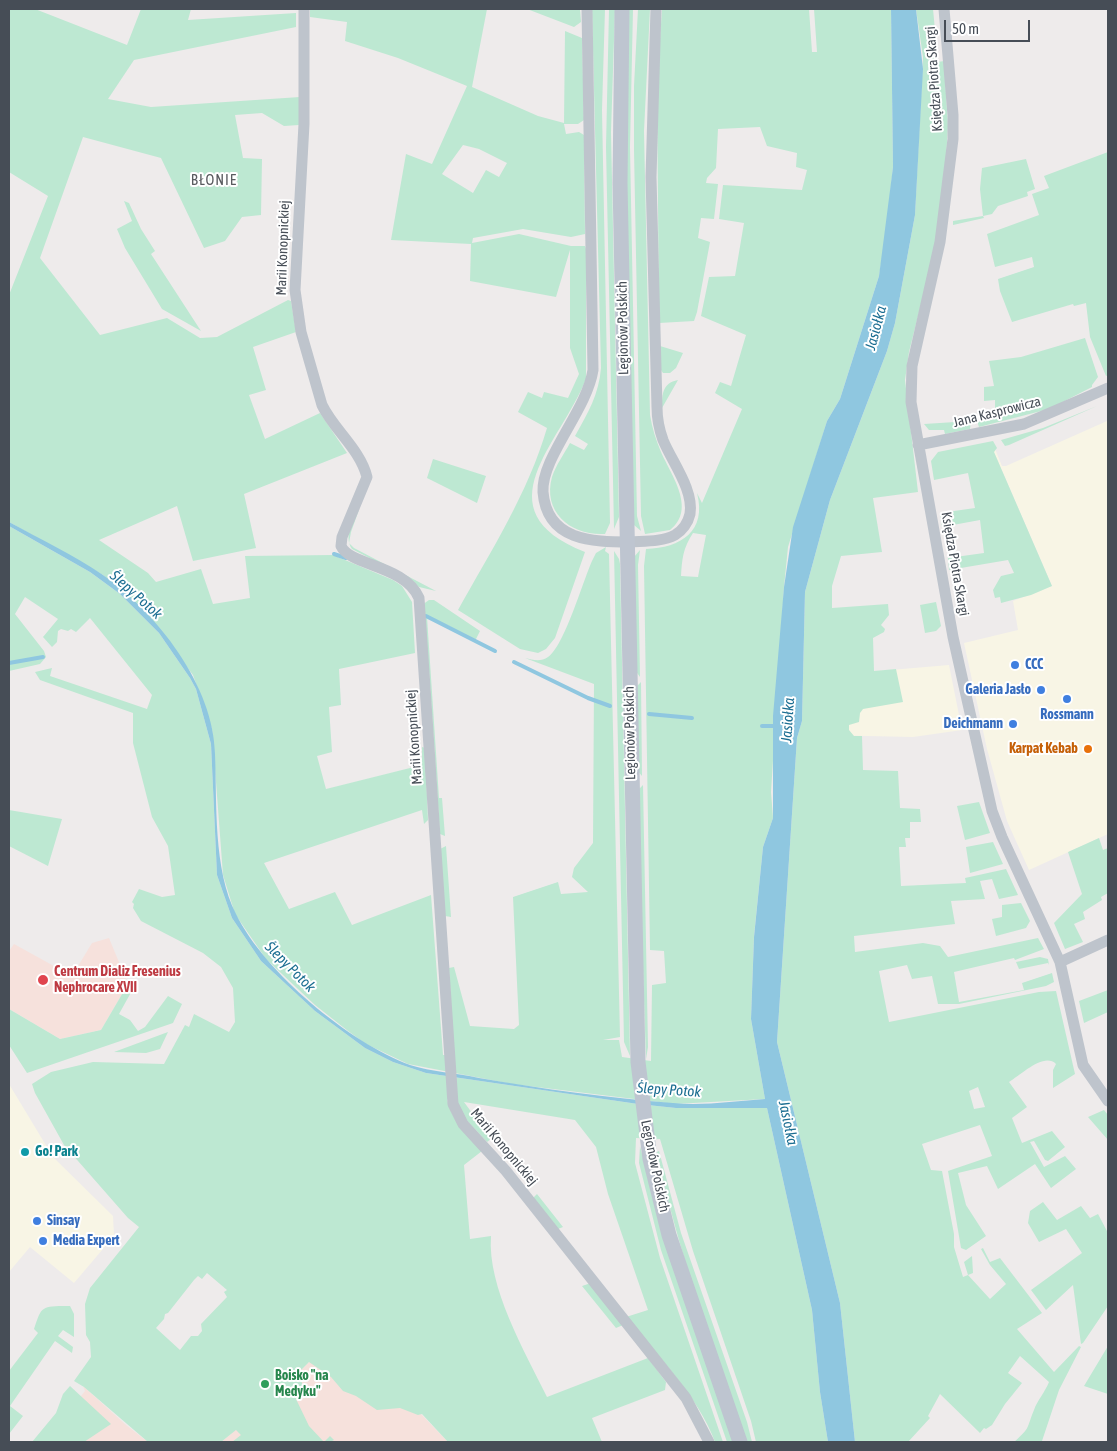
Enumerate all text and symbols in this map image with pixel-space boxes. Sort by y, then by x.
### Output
scale bar [947,10,1033,42]
text: 50 m [952,20,979,37]
street label: Księdza Piotra Skargi [922,26,946,132]
district label: BŁONIE [190,171,238,189]
street label: Marii Konopnickiej [273,200,293,296]
street label: Legionów Polskich [614,281,632,375]
water label: Jasiołka [862,304,890,352]
street label: Jana Kasprowicza [951,393,1043,431]
street label: Księdza Piotra Skargi [938,511,972,617]
water label: Ślepy Potok [106,567,166,623]
place label: CCC [1025,657,1043,673]
marker: CCC [1009,659,1021,671]
place label: Galeria Jasło [965,682,1031,698]
marker: Galeria Jasło [1035,684,1047,696]
street label: Legionów Polskich [621,686,639,780]
street label: Marii Konopnickiej [402,689,426,785]
marker: Rossmann [1061,693,1073,705]
water label: Jasiołka [777,697,799,743]
place label: Rossmann [1040,707,1094,723]
place label: Deichmann [943,716,1003,732]
marker: Deichmann [1007,718,1019,730]
place label: Karpat Kebab [1009,741,1078,757]
marker: Karpat Kebab [1082,743,1094,755]
water label: Ślepy Potok [261,938,319,996]
place label: Centrum Dializ Fresenius Nephrocare XVII [54,964,181,996]
marker: Centrum Dializ Fresenius Nephrocare XVII [36,973,50,987]
water label: Ślepy Potok [636,1079,702,1101]
water label: Jasiołka [775,1099,801,1147]
street label: Marii Konopnickiej [467,1105,541,1189]
street label: Legionów Polskich [637,1118,673,1214]
place label: Go! Park [35,1144,78,1160]
marker: Go! Park [19,1146,31,1158]
place label: Sinsay [47,1213,80,1229]
marker: Sinsay [31,1215,43,1227]
place label: Media Expert [53,1233,120,1249]
marker: Media Expert [37,1235,49,1247]
place label: Boisko "na Medyku" [275,1368,329,1400]
marker: Boisko "na Medyku" [259,1378,271,1390]

